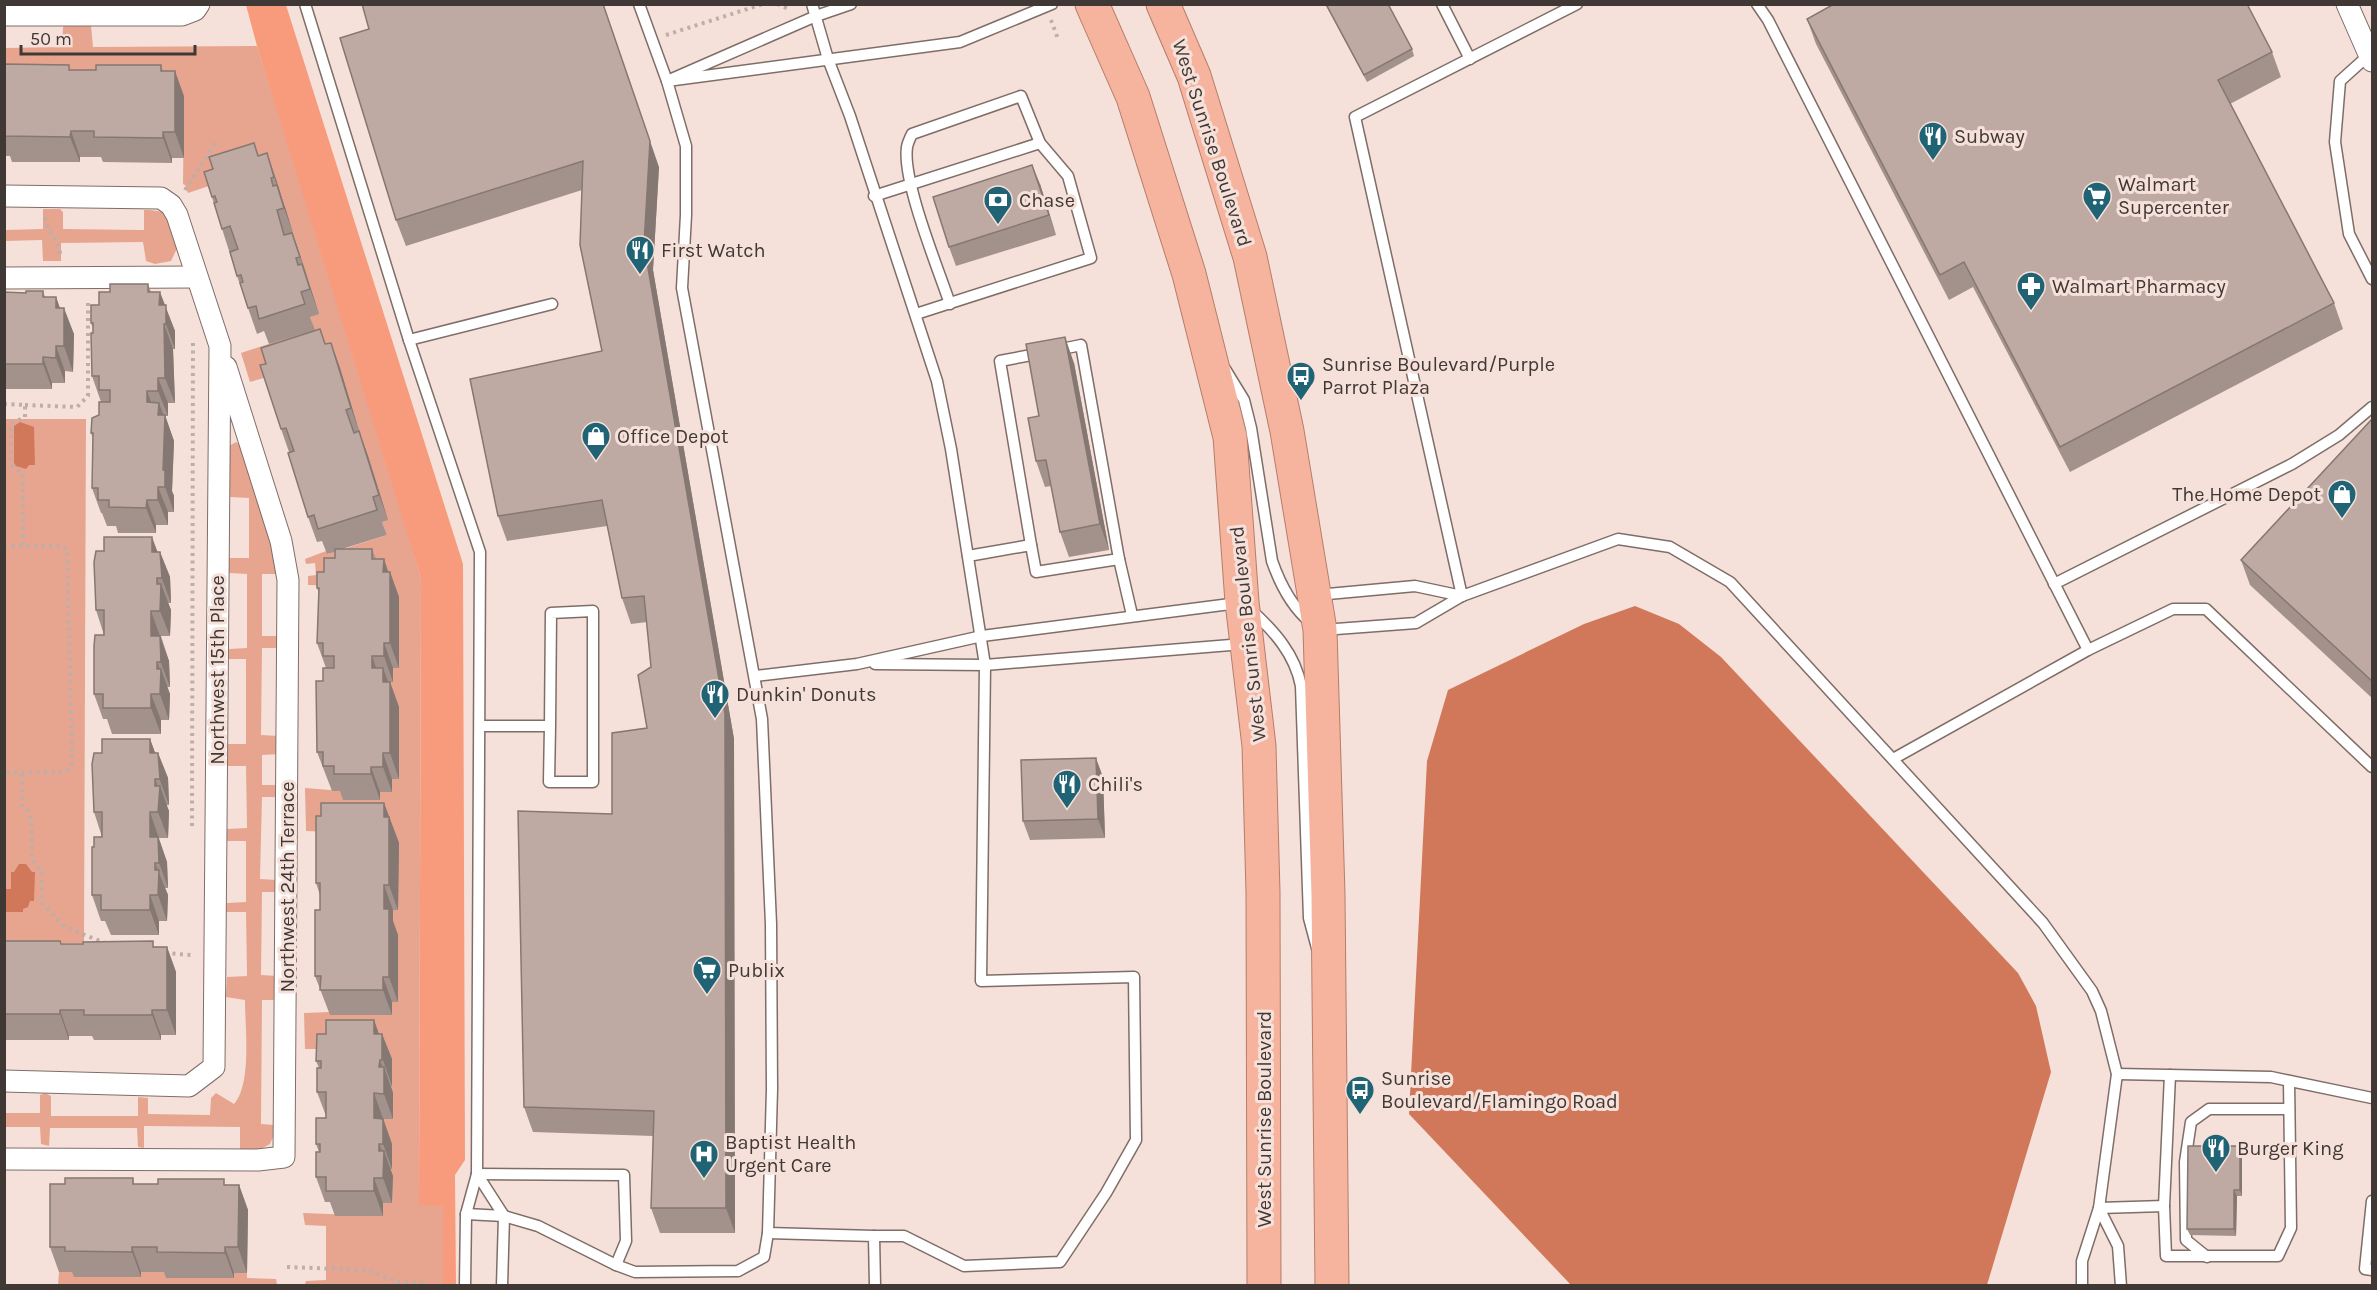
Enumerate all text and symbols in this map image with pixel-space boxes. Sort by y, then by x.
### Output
scale bar [21,18,195,56]
text: 50 m [30,28,72,50]
street label: West Sunrise Boulevard [1168,36,1256,250]
restaurant icon: Subway [1917,120,1949,162]
place label: Subway [1954,125,2025,148]
place label: Walmart Supercenter [2118,173,2230,219]
supermarket icon: Walmart Supercenter [2081,180,2113,222]
bank icon: Chase [982,184,1014,226]
place label: Chase [1019,189,1075,212]
restaurant icon: First Watch [624,234,656,276]
place label: First Watch [661,239,766,262]
pharmacy icon: Walmart Pharmacy [2015,270,2047,312]
place label: Walmart Pharmacy [2052,275,2226,298]
place label: Sunrise Boulevard/Purple Parrot Plaza [1322,353,1555,399]
bus stop icon: Sunrise Boulevard/Purple Parrot Plaza [1285,360,1317,402]
shop icon: Office Depot [580,420,612,462]
place label: Office Depot [617,425,729,448]
shop icon: The Home Depot [2326,478,2358,520]
place label: The Home Depot [2172,483,2321,506]
street label: West Sunrise Boulevard [1225,525,1271,743]
street label: Northwest 15th Place [206,575,229,765]
restaurant icon: Dunkin' Donuts [699,678,731,720]
place label: Dunkin' Donuts [736,683,876,706]
restaurant icon: Chili's [1051,768,1083,810]
place label: Chili's [1088,773,1143,796]
street label: Northwest 24th Terrace [276,782,299,992]
supermarket icon: Publix [691,954,723,996]
place label: Publix [728,959,785,982]
street label: West Sunrise Boulevard [1253,1011,1276,1227]
place label: Sunrise Boulevard/Flamingo Road [1381,1067,1618,1113]
bus stop icon: Sunrise Boulevard/Flamingo Road [1344,1074,1376,1116]
place label: Baptist Health Urgent Care [725,1131,856,1177]
restaurant icon: Burger King [2200,1132,2232,1174]
place label: Burger King [2237,1137,2343,1160]
hospital icon: Baptist Health Urgent Care [688,1138,720,1180]

